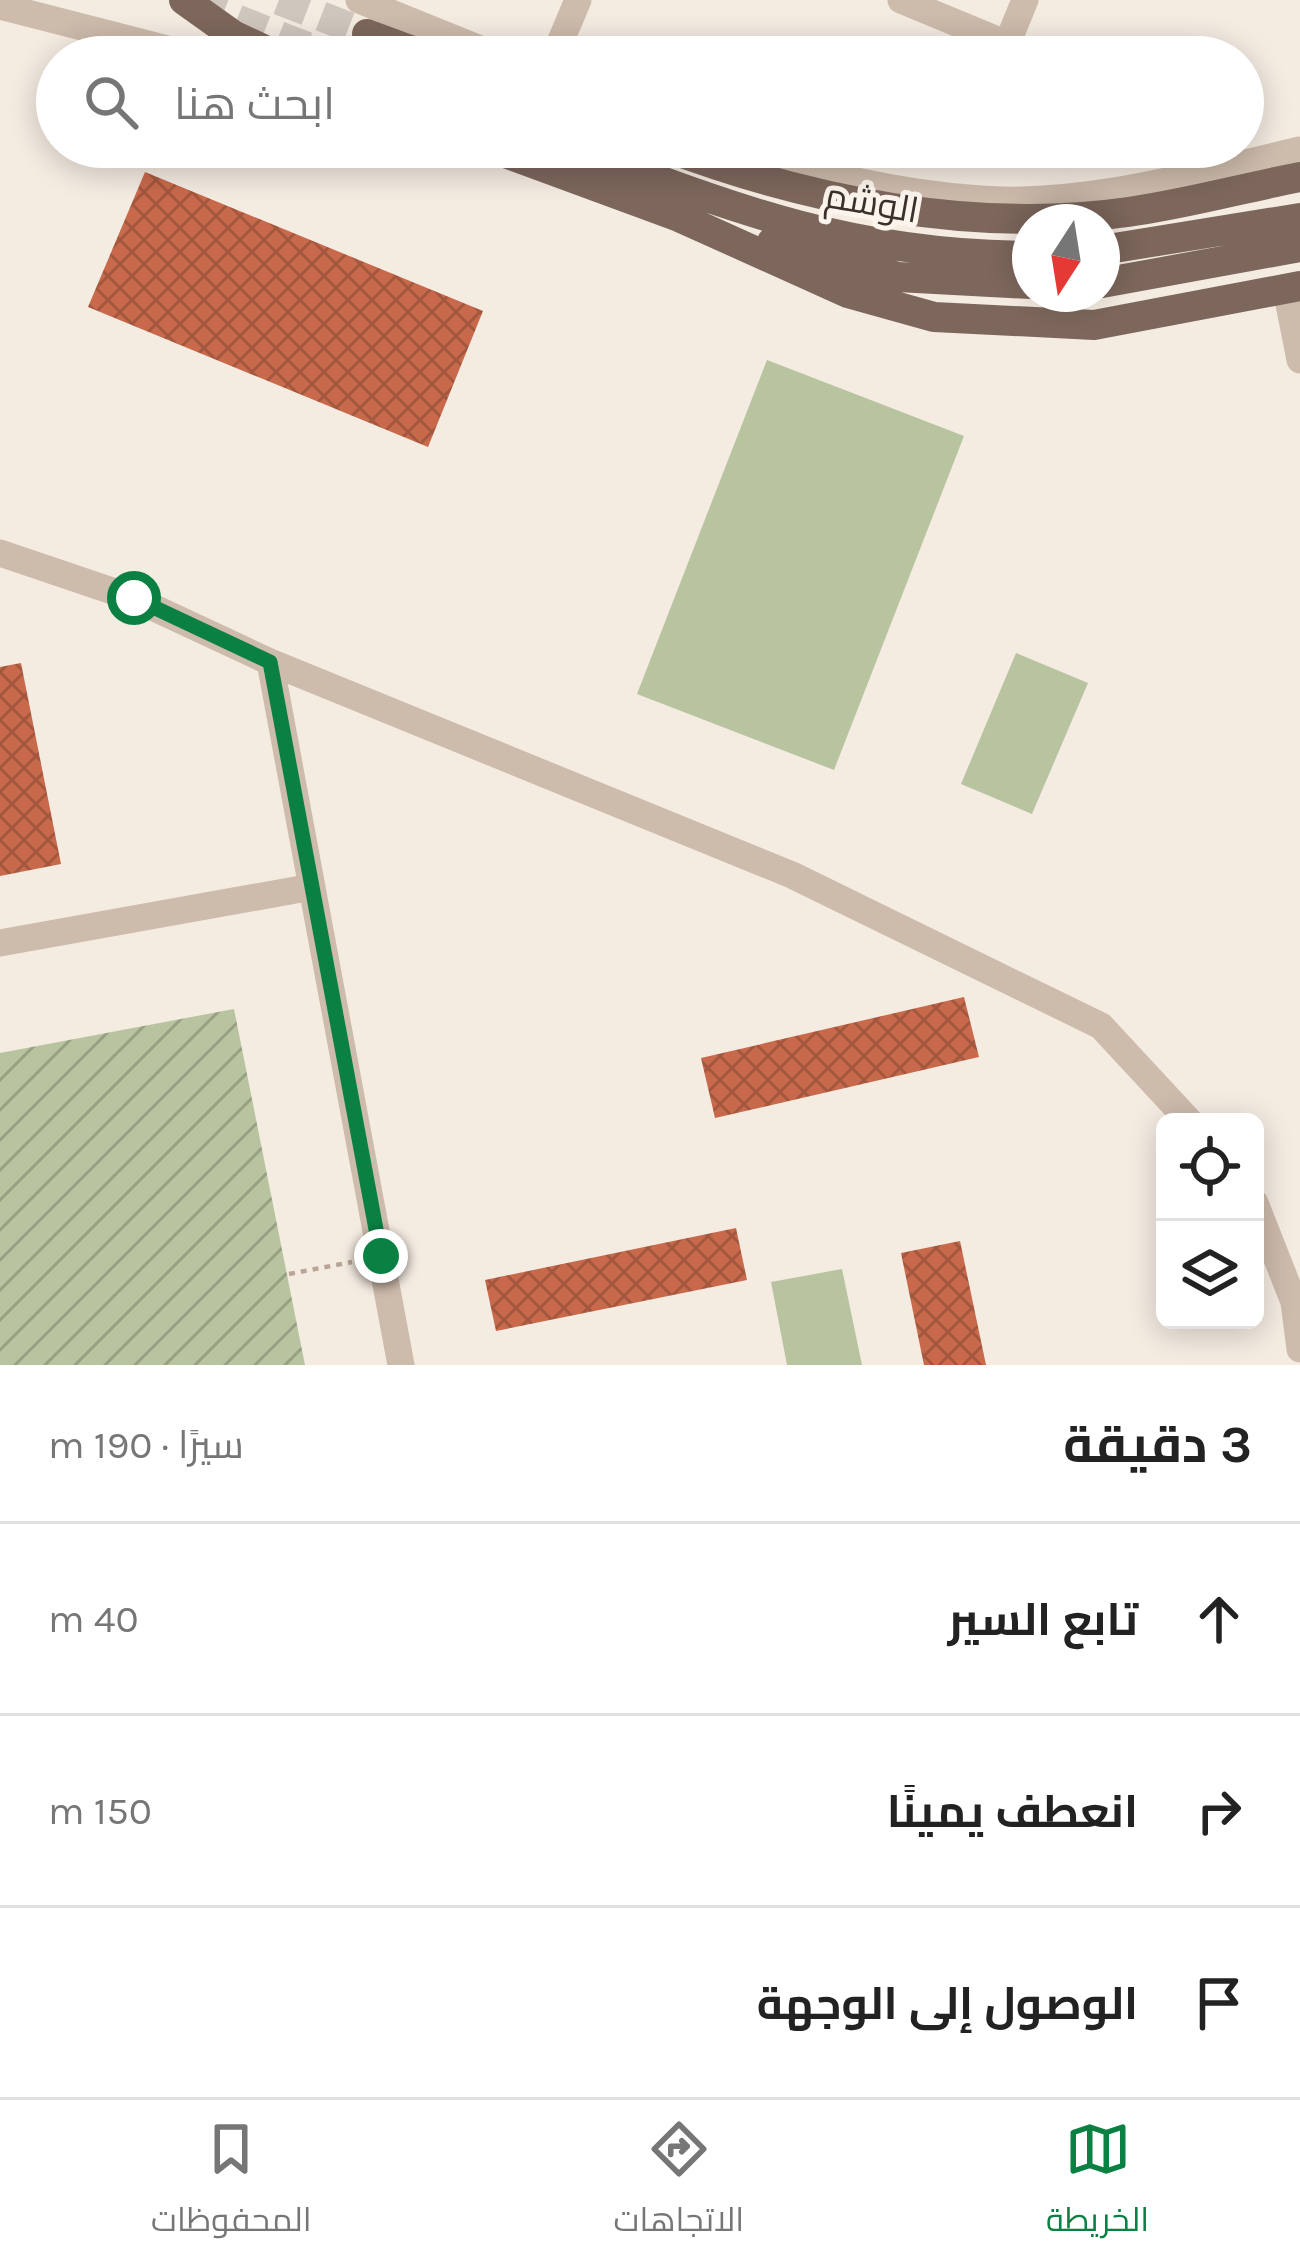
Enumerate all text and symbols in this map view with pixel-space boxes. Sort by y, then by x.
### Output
search box [36,36,1264,168]
icon: search [78,69,144,135]
text: ابحث هنا [174,78,335,130]
street label: الوشم [821,174,922,235]
north arrow [1012,204,1120,312]
route start [107,571,161,625]
map controls [1156,1113,1264,1329]
button: locate [1156,1113,1264,1221]
button: layers [1156,1221,1264,1329]
route end [354,1229,408,1283]
text: 3 دقيقة [1063,1415,1252,1475]
text: سيرًا · 190 m [48,1422,244,1468]
icon: ahead [1186,1586,1252,1652]
text: تابع السير [948,1594,1138,1646]
text: 40 m [48,1596,139,1642]
icon: right [1186,1778,1252,1844]
text: انعطف يمينًا [887,1786,1138,1838]
text: 150 m [48,1788,152,1834]
icon: arrive [1186,1970,1252,2036]
text: الوصول إلى الوجهة [757,1978,1138,2030]
tab: المحفوظات [151,2116,312,2250]
tab: الاتجاهات [613,2116,744,2250]
tab: الخريطة [1046,2116,1149,2250]

